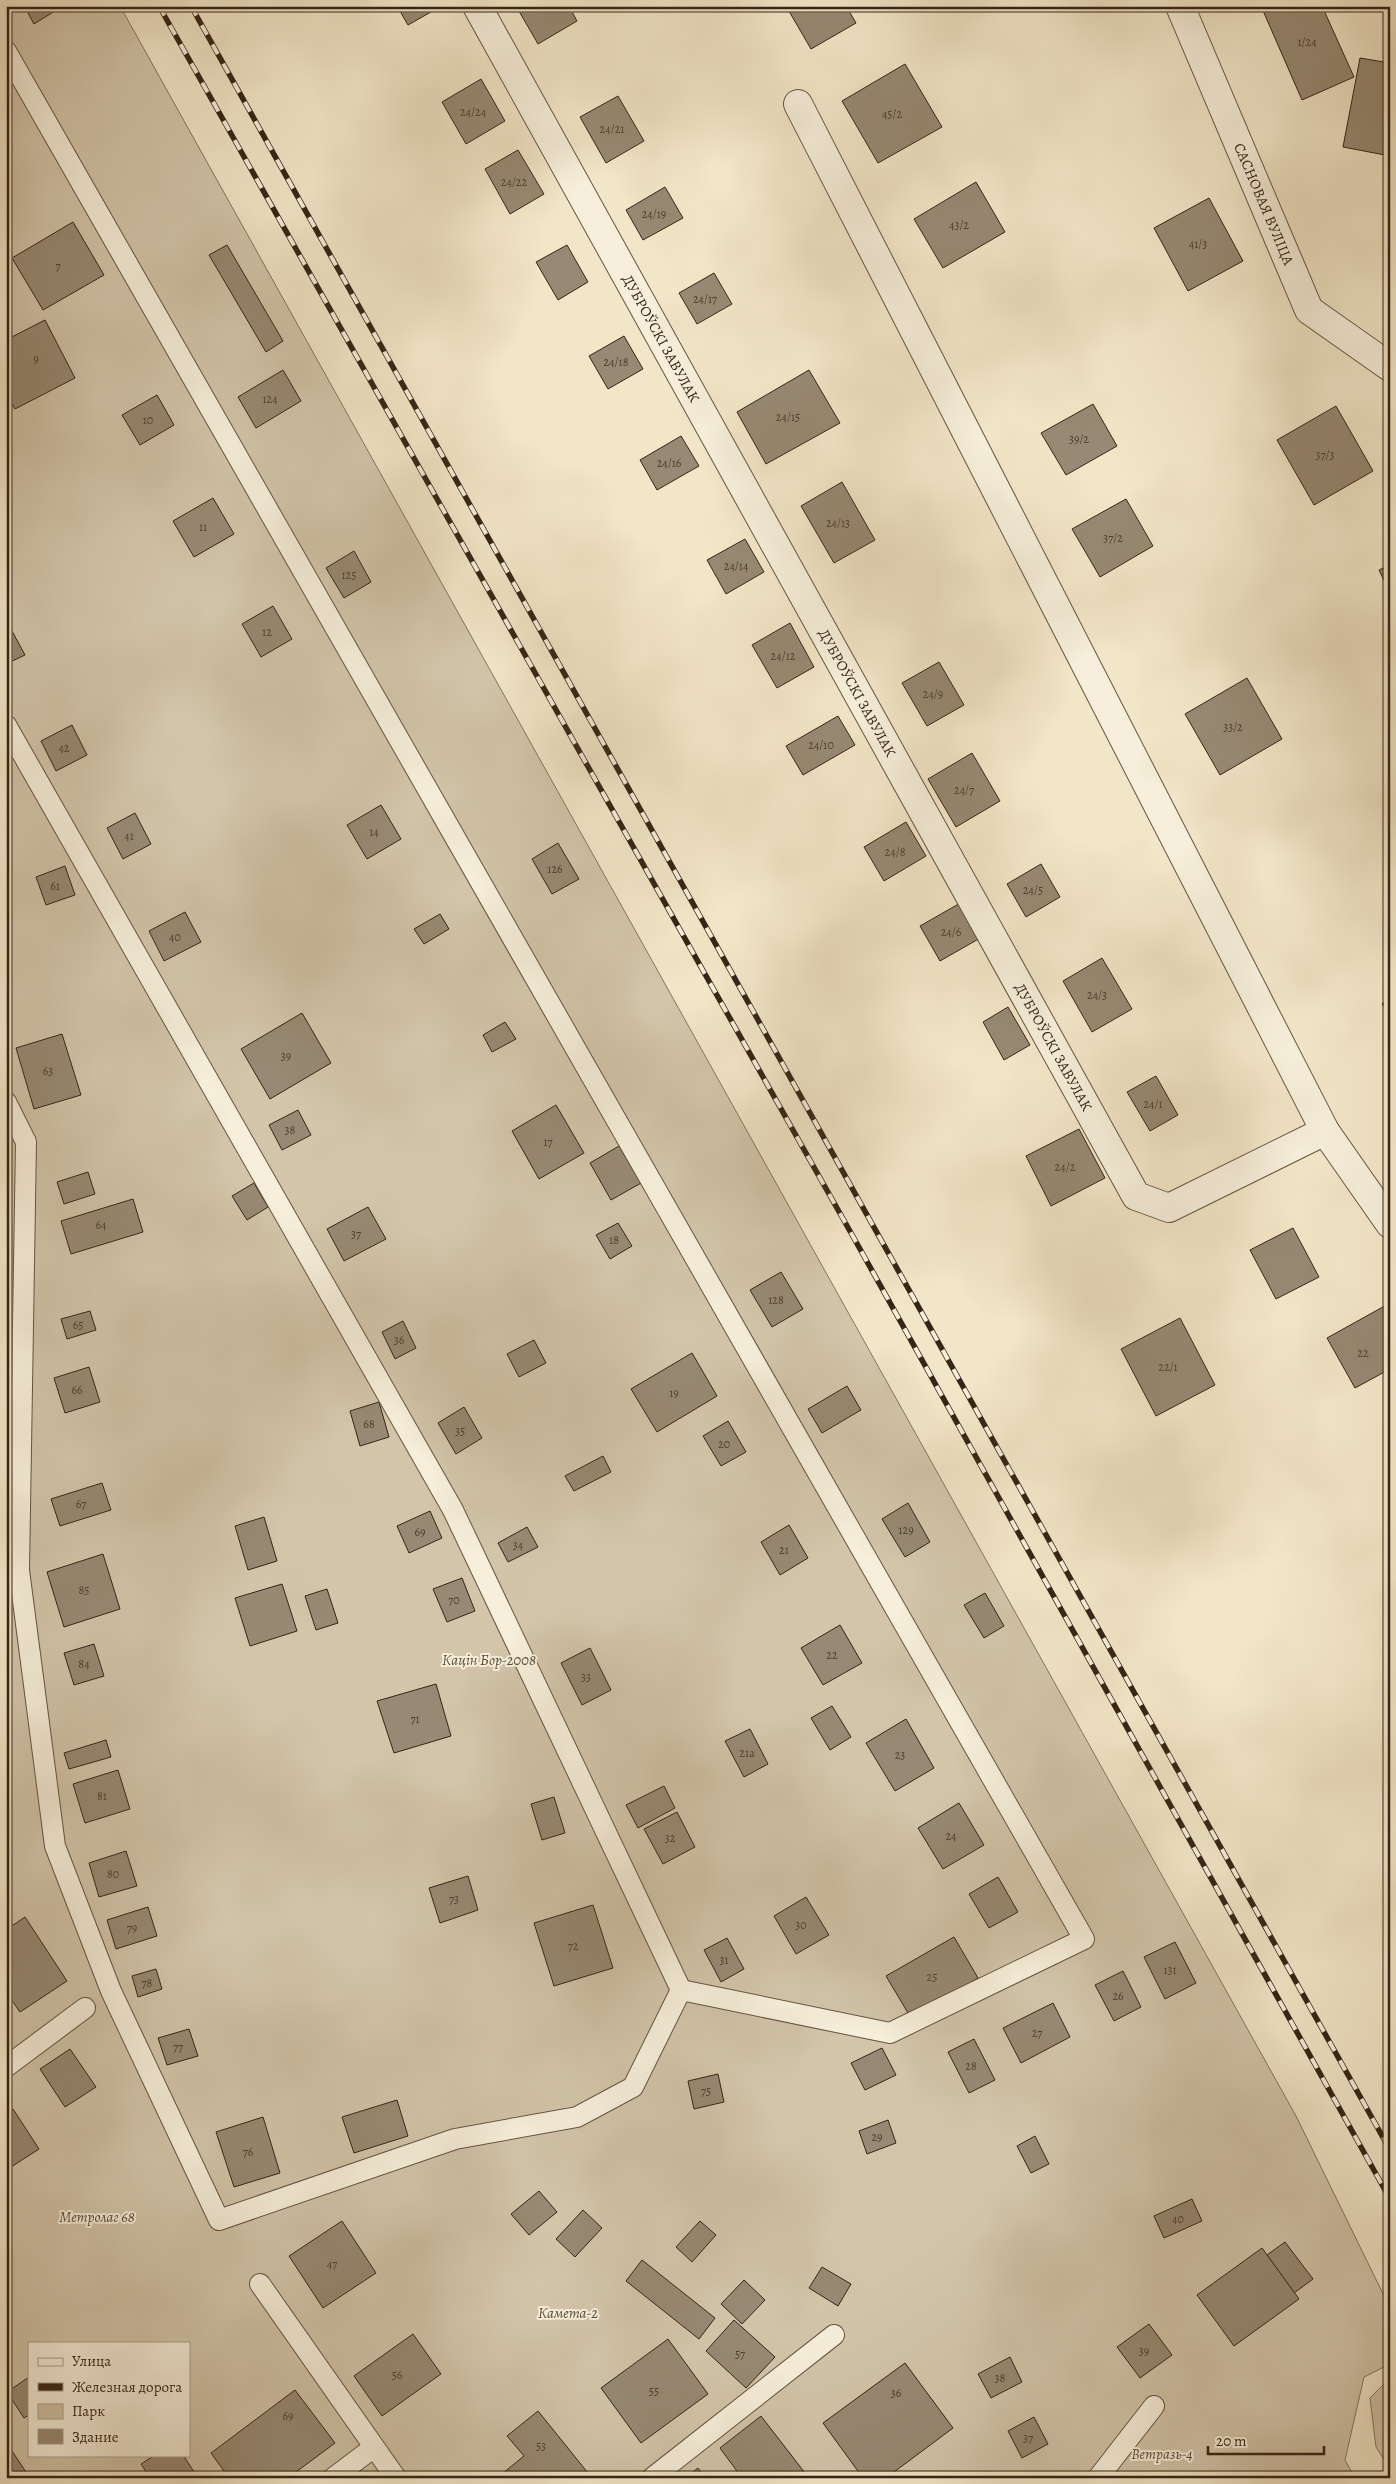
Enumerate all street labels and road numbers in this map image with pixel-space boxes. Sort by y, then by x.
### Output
street label: САСНОВАЯ ВУЛІЦА [1229,140,1299,268]
street label: ДУБРОЎСКІ ЗАВУЛАК [618,271,705,406]
street label: ДУБРОЎСКІ ЗАВУЛАК [814,625,901,761]
street label: ДУБРОЎСКІ ЗАВУЛАК [1010,980,1097,1115]

